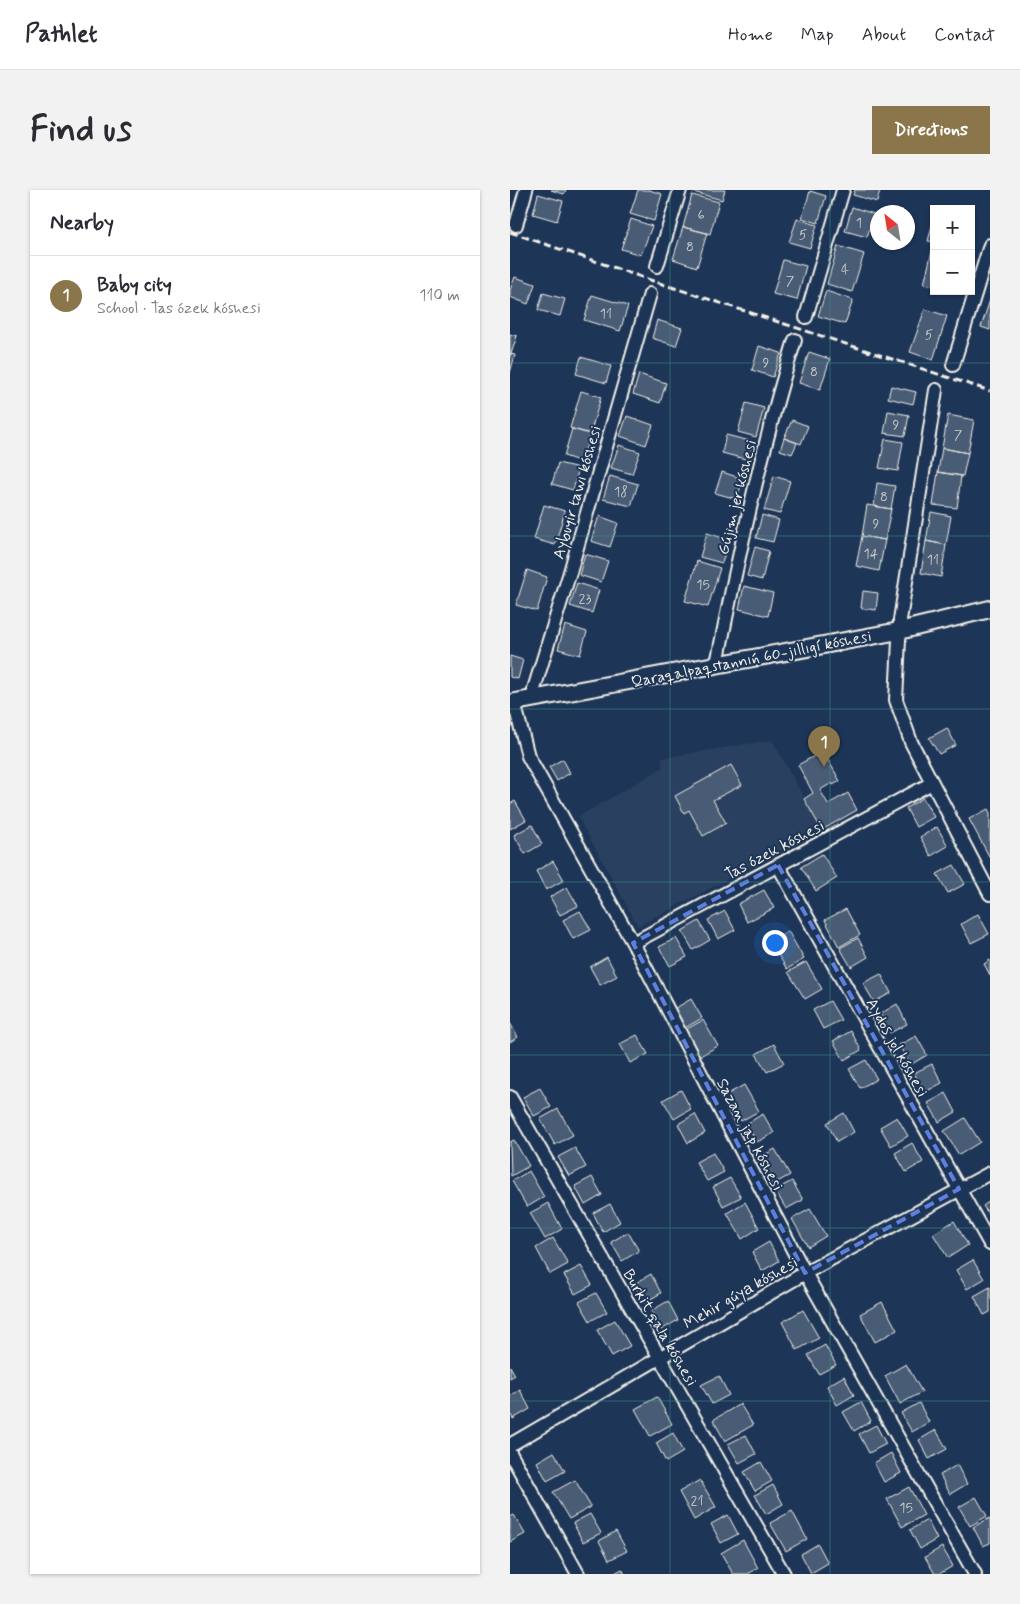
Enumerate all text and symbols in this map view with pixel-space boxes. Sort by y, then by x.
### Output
text: Pathlet [25,19,97,50]
text: Home [728,23,773,47]
text: Map [801,23,834,47]
text: About [862,23,906,47]
text: Contact [934,23,995,47]
button: Directions [872,106,990,154]
text: Find us [30,107,132,153]
north arrow [870,205,915,250]
map controls [930,205,975,295]
button: + [930,205,975,250]
house number: 6 [697,206,705,224]
text: Nearby [50,209,114,237]
house number: 1 [856,214,862,232]
house number: 5 [799,226,807,244]
house number: 8 [686,238,694,256]
button: − [930,250,975,295]
house number: 4 [841,261,849,279]
house number: 7 [786,272,795,290]
text: Baby city [97,273,172,298]
text: 1 [62,285,70,306]
text: 110 m [419,285,460,306]
text: School · Tas ózek kóshesi [97,298,261,319]
house number: 11 [600,305,612,323]
house number: 5 [925,326,933,344]
house number: 9 [763,354,770,372]
house number: 8 [810,363,818,381]
house number: 9 [893,416,900,434]
street label: Aybuyir tawı kóshesi [548,423,607,562]
house number: 7 [954,426,963,444]
street label: Gújim jer kóshesi [713,438,762,557]
house number: 18 [614,483,628,501]
house number: 8 [880,488,888,506]
house number: 9 [873,515,880,533]
house number: 14 [864,545,879,563]
house number: 11 [927,551,939,569]
house number: 15 [696,576,710,594]
house number: 23 [579,590,591,608]
street label: Qaraqalpaqstannıń 60-jıllıǵı kóshesi [629,626,873,693]
pin: 1 [808,726,840,767]
street label: Tas ózek kóshesi [721,815,828,885]
your location [762,930,788,956]
street label: Aydos jol kóshesi [861,995,933,1101]
street label: Sazan jap kóshesi [711,1075,788,1194]
street label: Mehir gúyа kóshesi [680,1252,802,1335]
street label: Burkit qala kóshesi [618,1265,702,1390]
house number: 21 [691,1492,703,1510]
house number: 15 [899,1499,913,1517]

